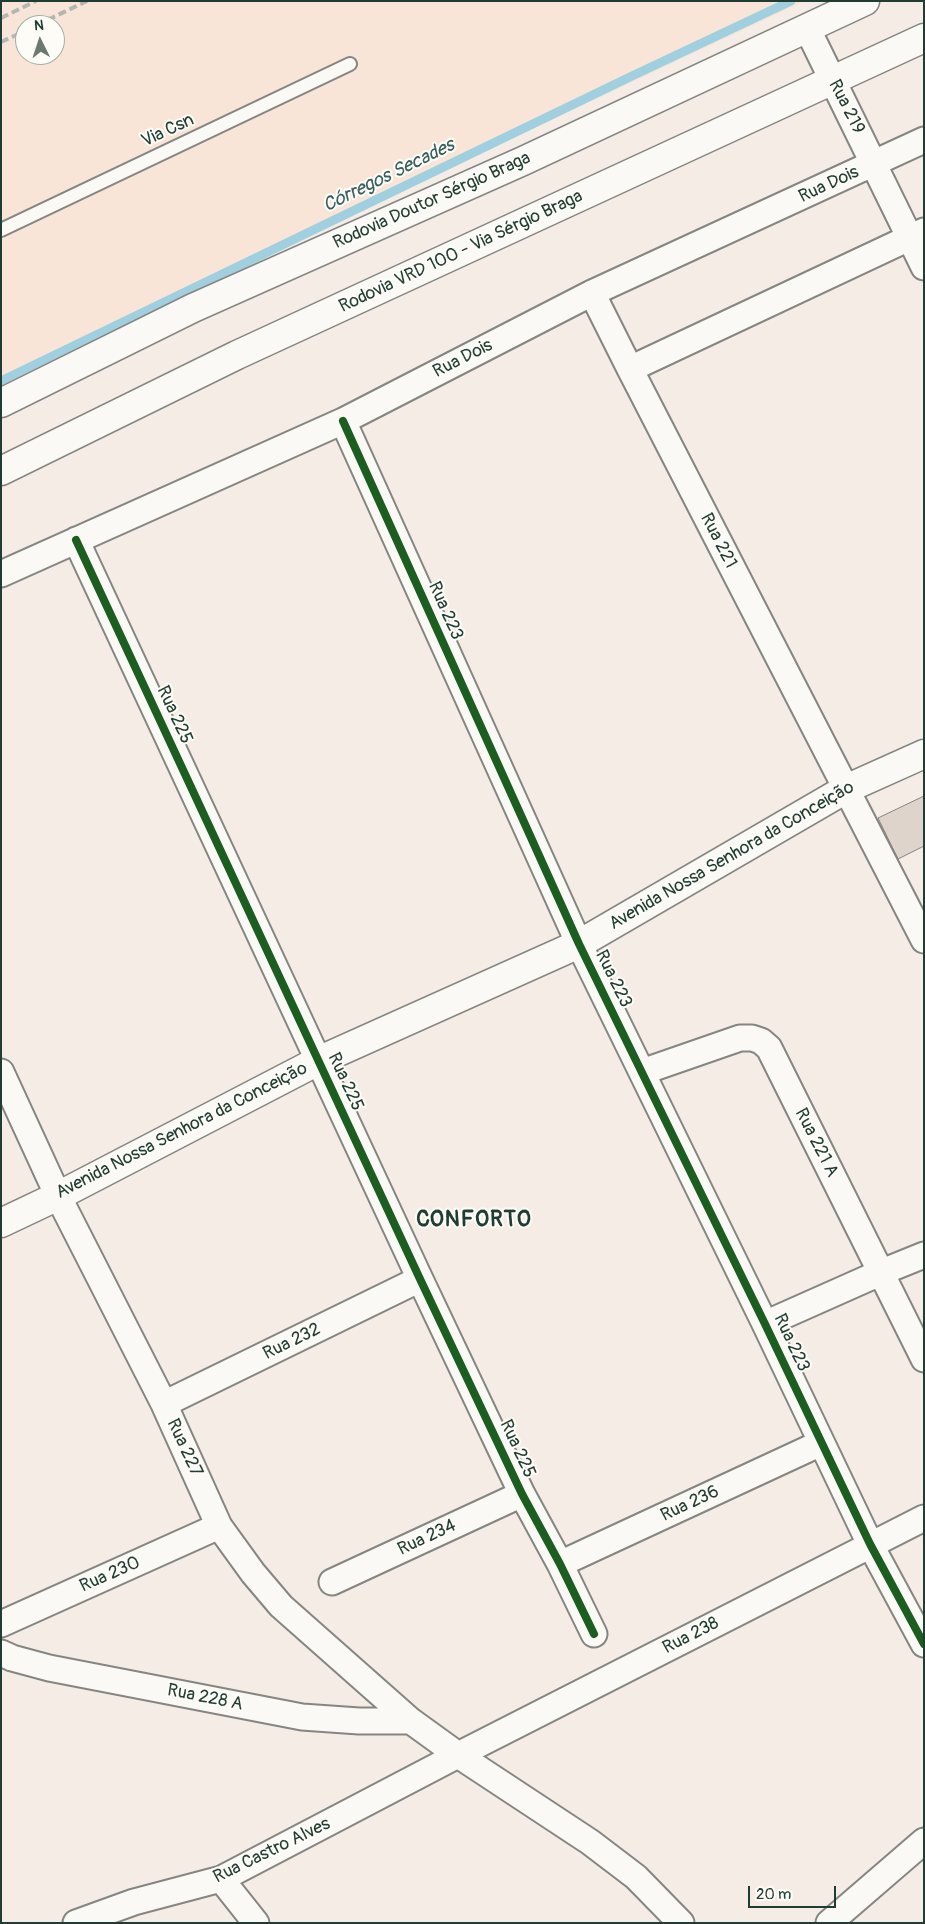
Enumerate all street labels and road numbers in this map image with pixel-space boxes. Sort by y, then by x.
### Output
street label: Rua 219 [823,76,869,138]
street label: Via Csn [138,109,198,153]
street label: Rodovia Doutor Sérgio Braga [330,148,534,254]
street label: Rua Dois [795,162,863,208]
street label: Rodovia VRD 100 - Via Sérgio Braga [336,186,586,318]
street label: Rua Dois [430,335,496,383]
street label: Rua 221 [695,510,741,572]
street label: Rua 223 [423,579,467,643]
street label: Rua 225 [151,683,197,747]
street label: Avenida Nossa Senhora da Conceição [606,777,858,935]
street label: Rua 223 [590,947,636,1011]
street label: Rua 225 [322,1050,368,1114]
street label: Avenida Nossa Senhora da Conceição [53,1058,311,1204]
street label: Rua 221 A [789,1105,843,1181]
street label: Rua 223 [768,1311,814,1375]
street label: Rua 232 [260,1319,324,1365]
street label: Rua 227 [161,1416,207,1480]
street label: Rua 225 [494,1417,540,1481]
street label: Rua 236 [657,1481,723,1527]
street label: Rua 234 [394,1515,460,1561]
street label: Rua 230 [77,1552,143,1598]
street label: Rua 238 [659,1613,723,1659]
street label: Rua 228 A [165,1680,245,1716]
street label: Rua Castro Alves [210,1813,334,1889]

